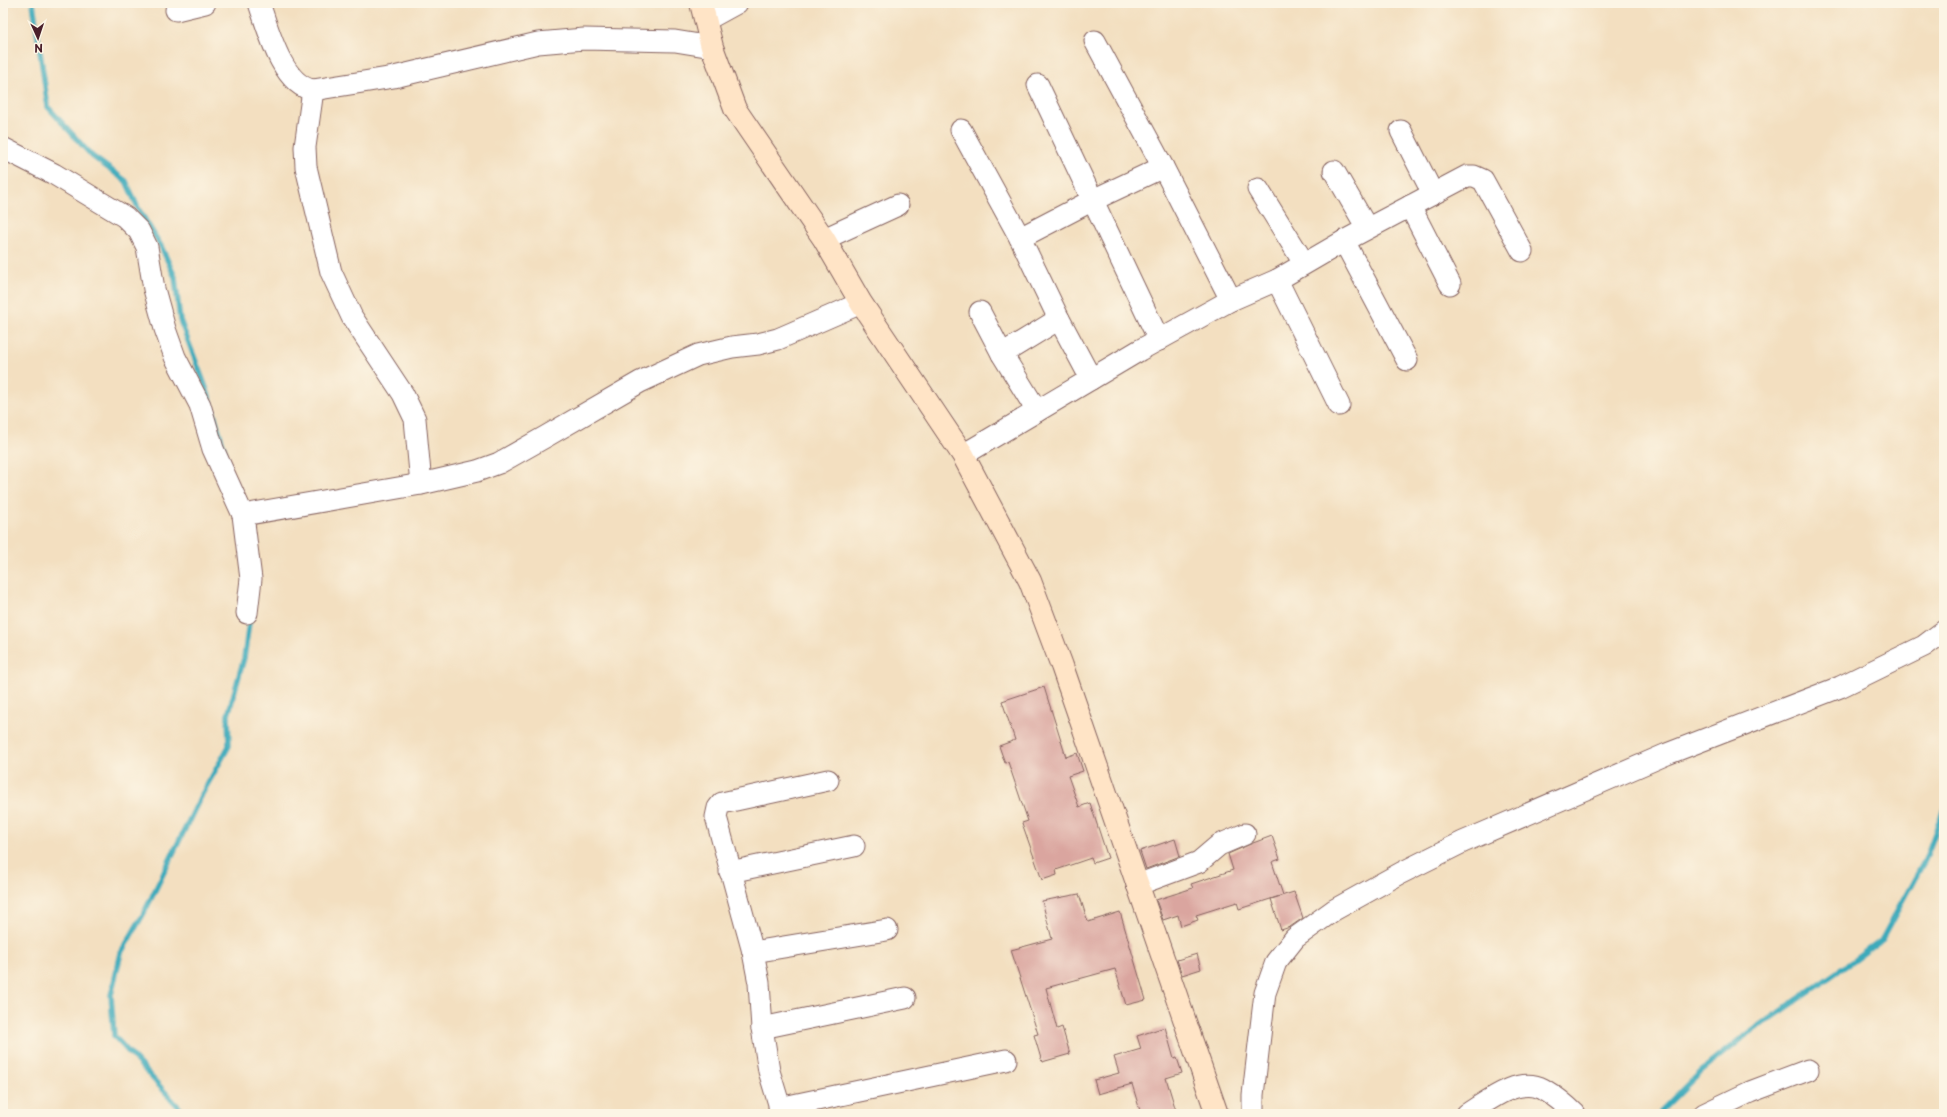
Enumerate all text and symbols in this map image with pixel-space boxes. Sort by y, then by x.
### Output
north arrow [18,18,58,58]
text: N [33,40,43,57]

